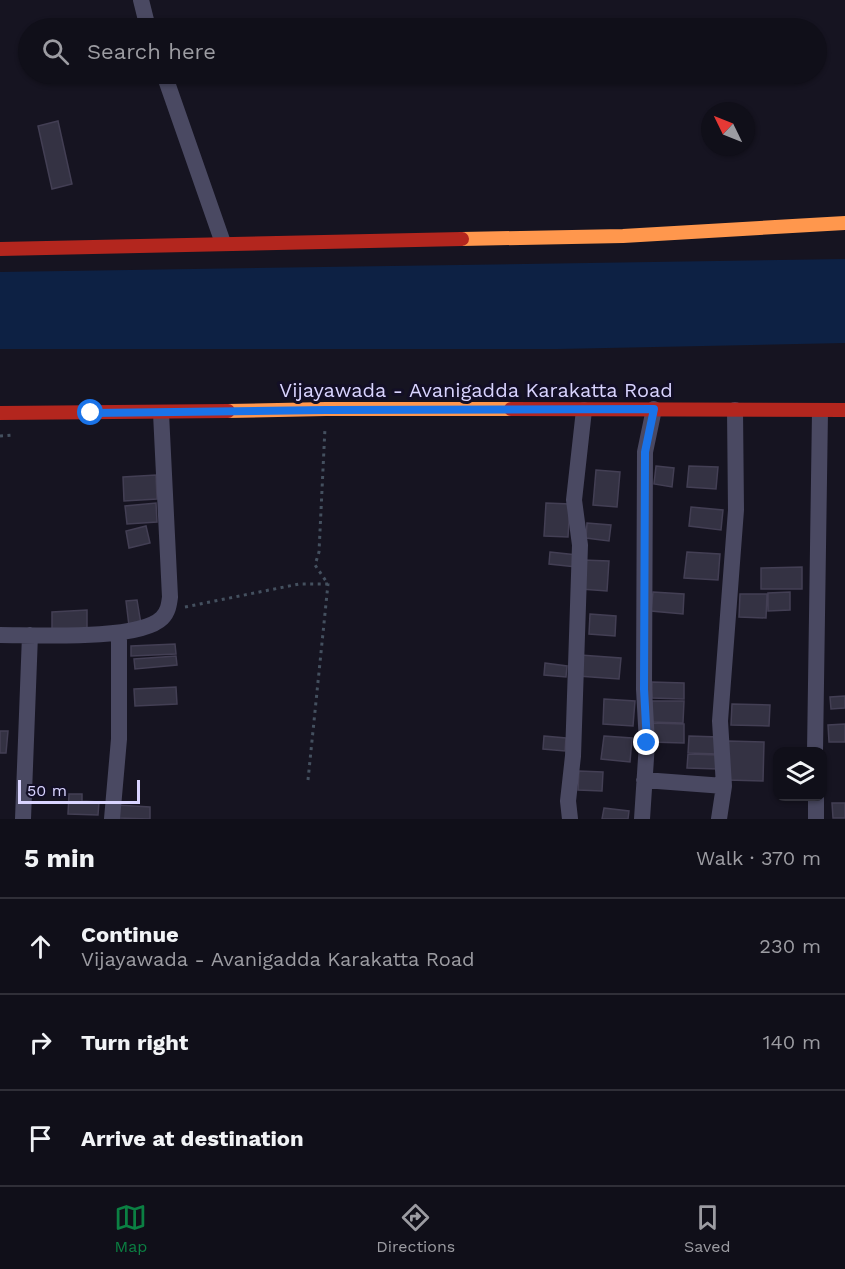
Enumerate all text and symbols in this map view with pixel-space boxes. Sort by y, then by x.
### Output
search box [18,18,827,84]
icon: search [39,35,72,68]
text: Search here [87,39,216,64]
north arrow [701,102,755,156]
street label: Vijayawada - Avanigadda Karakatta Road [279,378,673,402]
route start [77,399,103,425]
route end [633,729,659,755]
map controls [773,747,827,801]
button: layers [773,747,827,801]
scale bar [18,777,140,804]
text: 50 m [27,781,67,800]
text: 5 min [24,843,95,873]
text: Walk · 370 m [696,846,821,870]
text: Continue [81,922,179,947]
icon: ahead [24,930,57,963]
text: 230 m [759,934,821,958]
text: Vijayawada - Avanigadda Karakatta Road [81,947,475,971]
icon: right [24,1026,57,1059]
text: Turn right [81,1030,188,1055]
text: 140 m [763,1030,821,1054]
icon: arrive [24,1122,57,1155]
text: Arrive at destination [81,1126,304,1151]
tab: Map [114,1201,147,1256]
tab: Directions [376,1201,455,1256]
tab: Saved [684,1201,731,1256]

